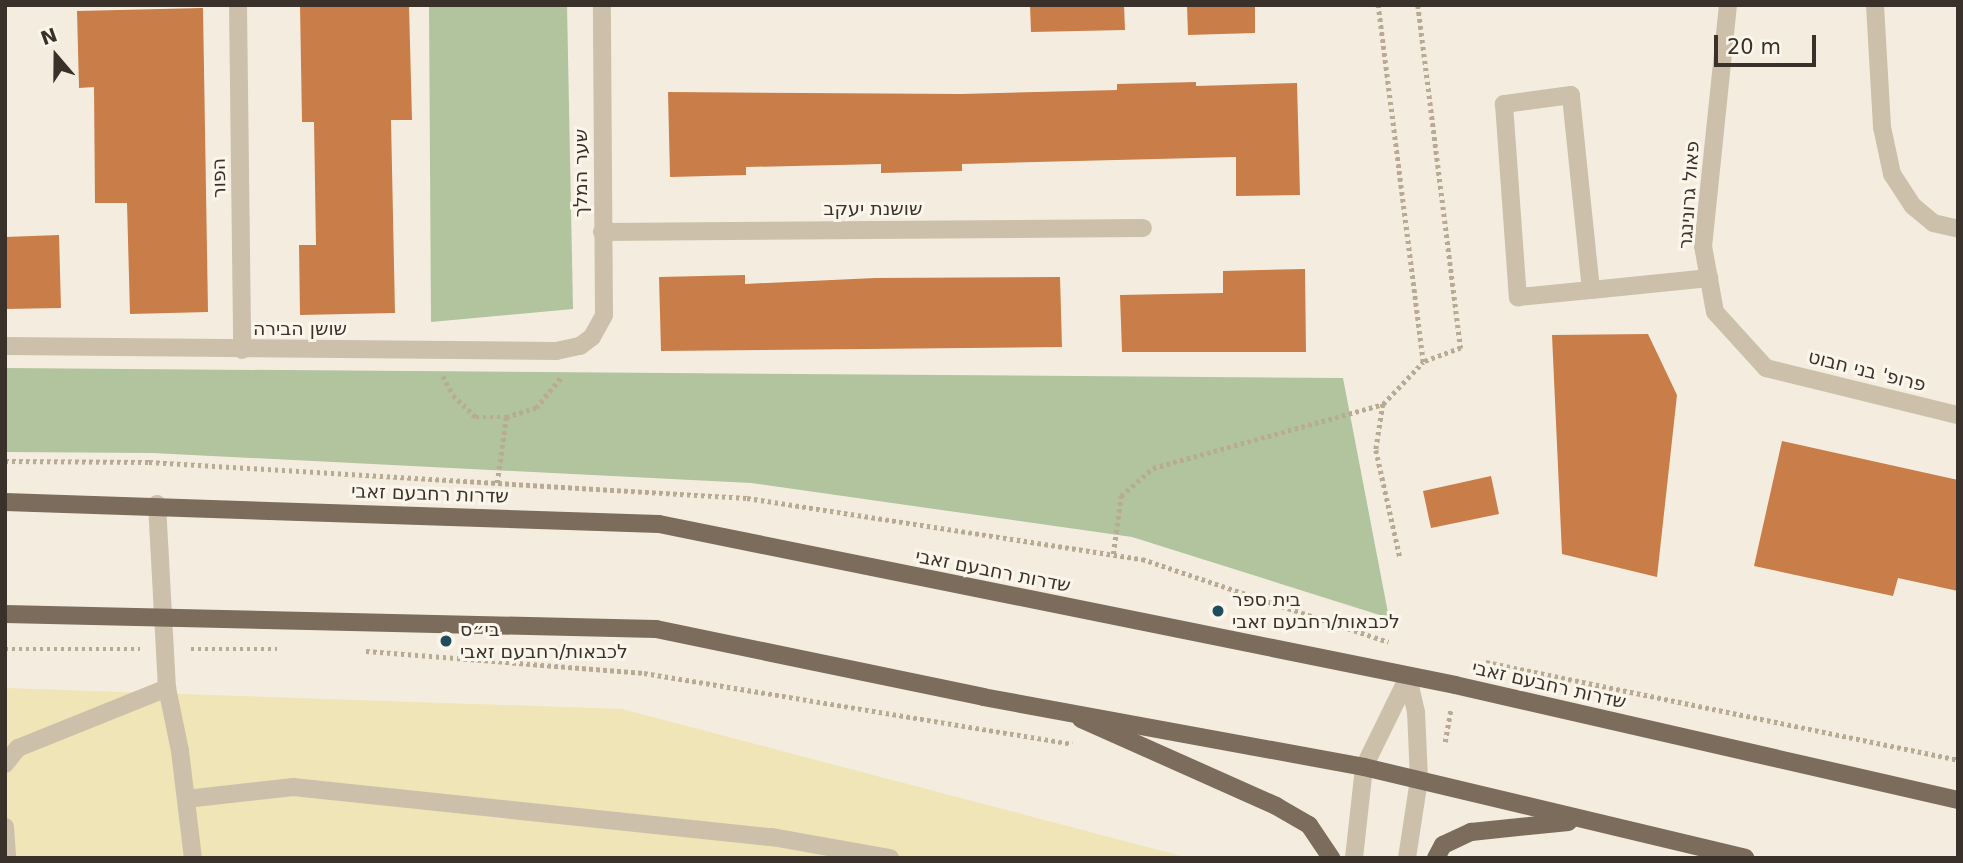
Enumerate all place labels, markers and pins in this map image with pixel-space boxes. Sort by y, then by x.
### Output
place label: בית ספר לכבאות/רחבעם זאבי [1232,589,1400,633]
marker: בית ספר לכבאות/רחבעם זאבי [1210,603,1226,619]
place label: בי״ס לכבאות/רחבעם זאבי [460,619,628,663]
marker: בי״ס לכבאות/רחבעם זאבי [438,633,454,649]

